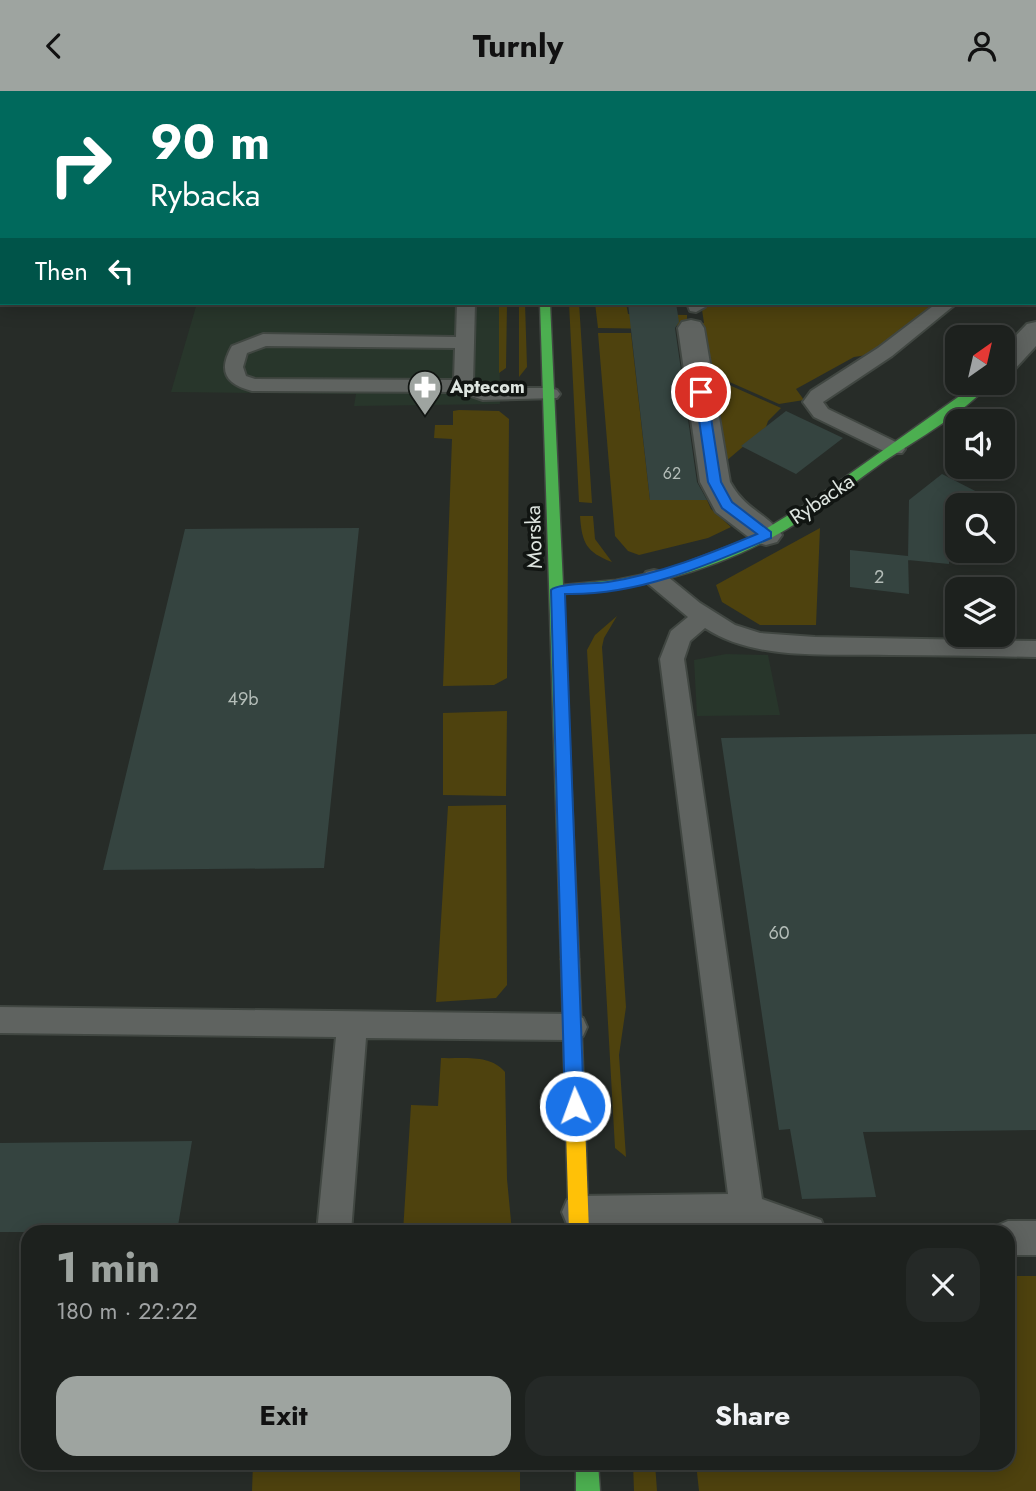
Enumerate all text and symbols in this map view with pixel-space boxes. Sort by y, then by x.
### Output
text: Turnly [473,23,563,69]
icon: back [35,27,73,65]
icon: person [963,27,1001,65]
text: 90 m [150,107,270,177]
icon: right [35,119,126,210]
text: Rybacka [150,172,260,218]
text: Then [35,252,88,290]
icon: left [102,252,140,290]
north arrow [945,325,1015,395]
map controls [945,325,1015,647]
pin [671,362,731,422]
pharmacy icon: Aptecom [406,368,444,417]
icon: arrive [682,373,720,411]
place label: Aptecom [449,374,525,400]
button: sound [945,409,1015,479]
house number: 62 [663,462,681,485]
street label: Rybacka [784,466,860,532]
button: search [945,493,1015,563]
street label: Morska [518,505,550,569]
house number: 2 [874,564,884,590]
button: layers [945,577,1015,647]
house number: 49b [227,686,259,712]
house number: 60 [768,920,790,946]
position arrow [538,1069,612,1143]
text: 1 min [56,1237,160,1298]
button: close [906,1248,980,1322]
text: 180 m · 22:22 [56,1294,198,1328]
button: Exit [56,1376,511,1456]
button: Share [525,1376,980,1456]

